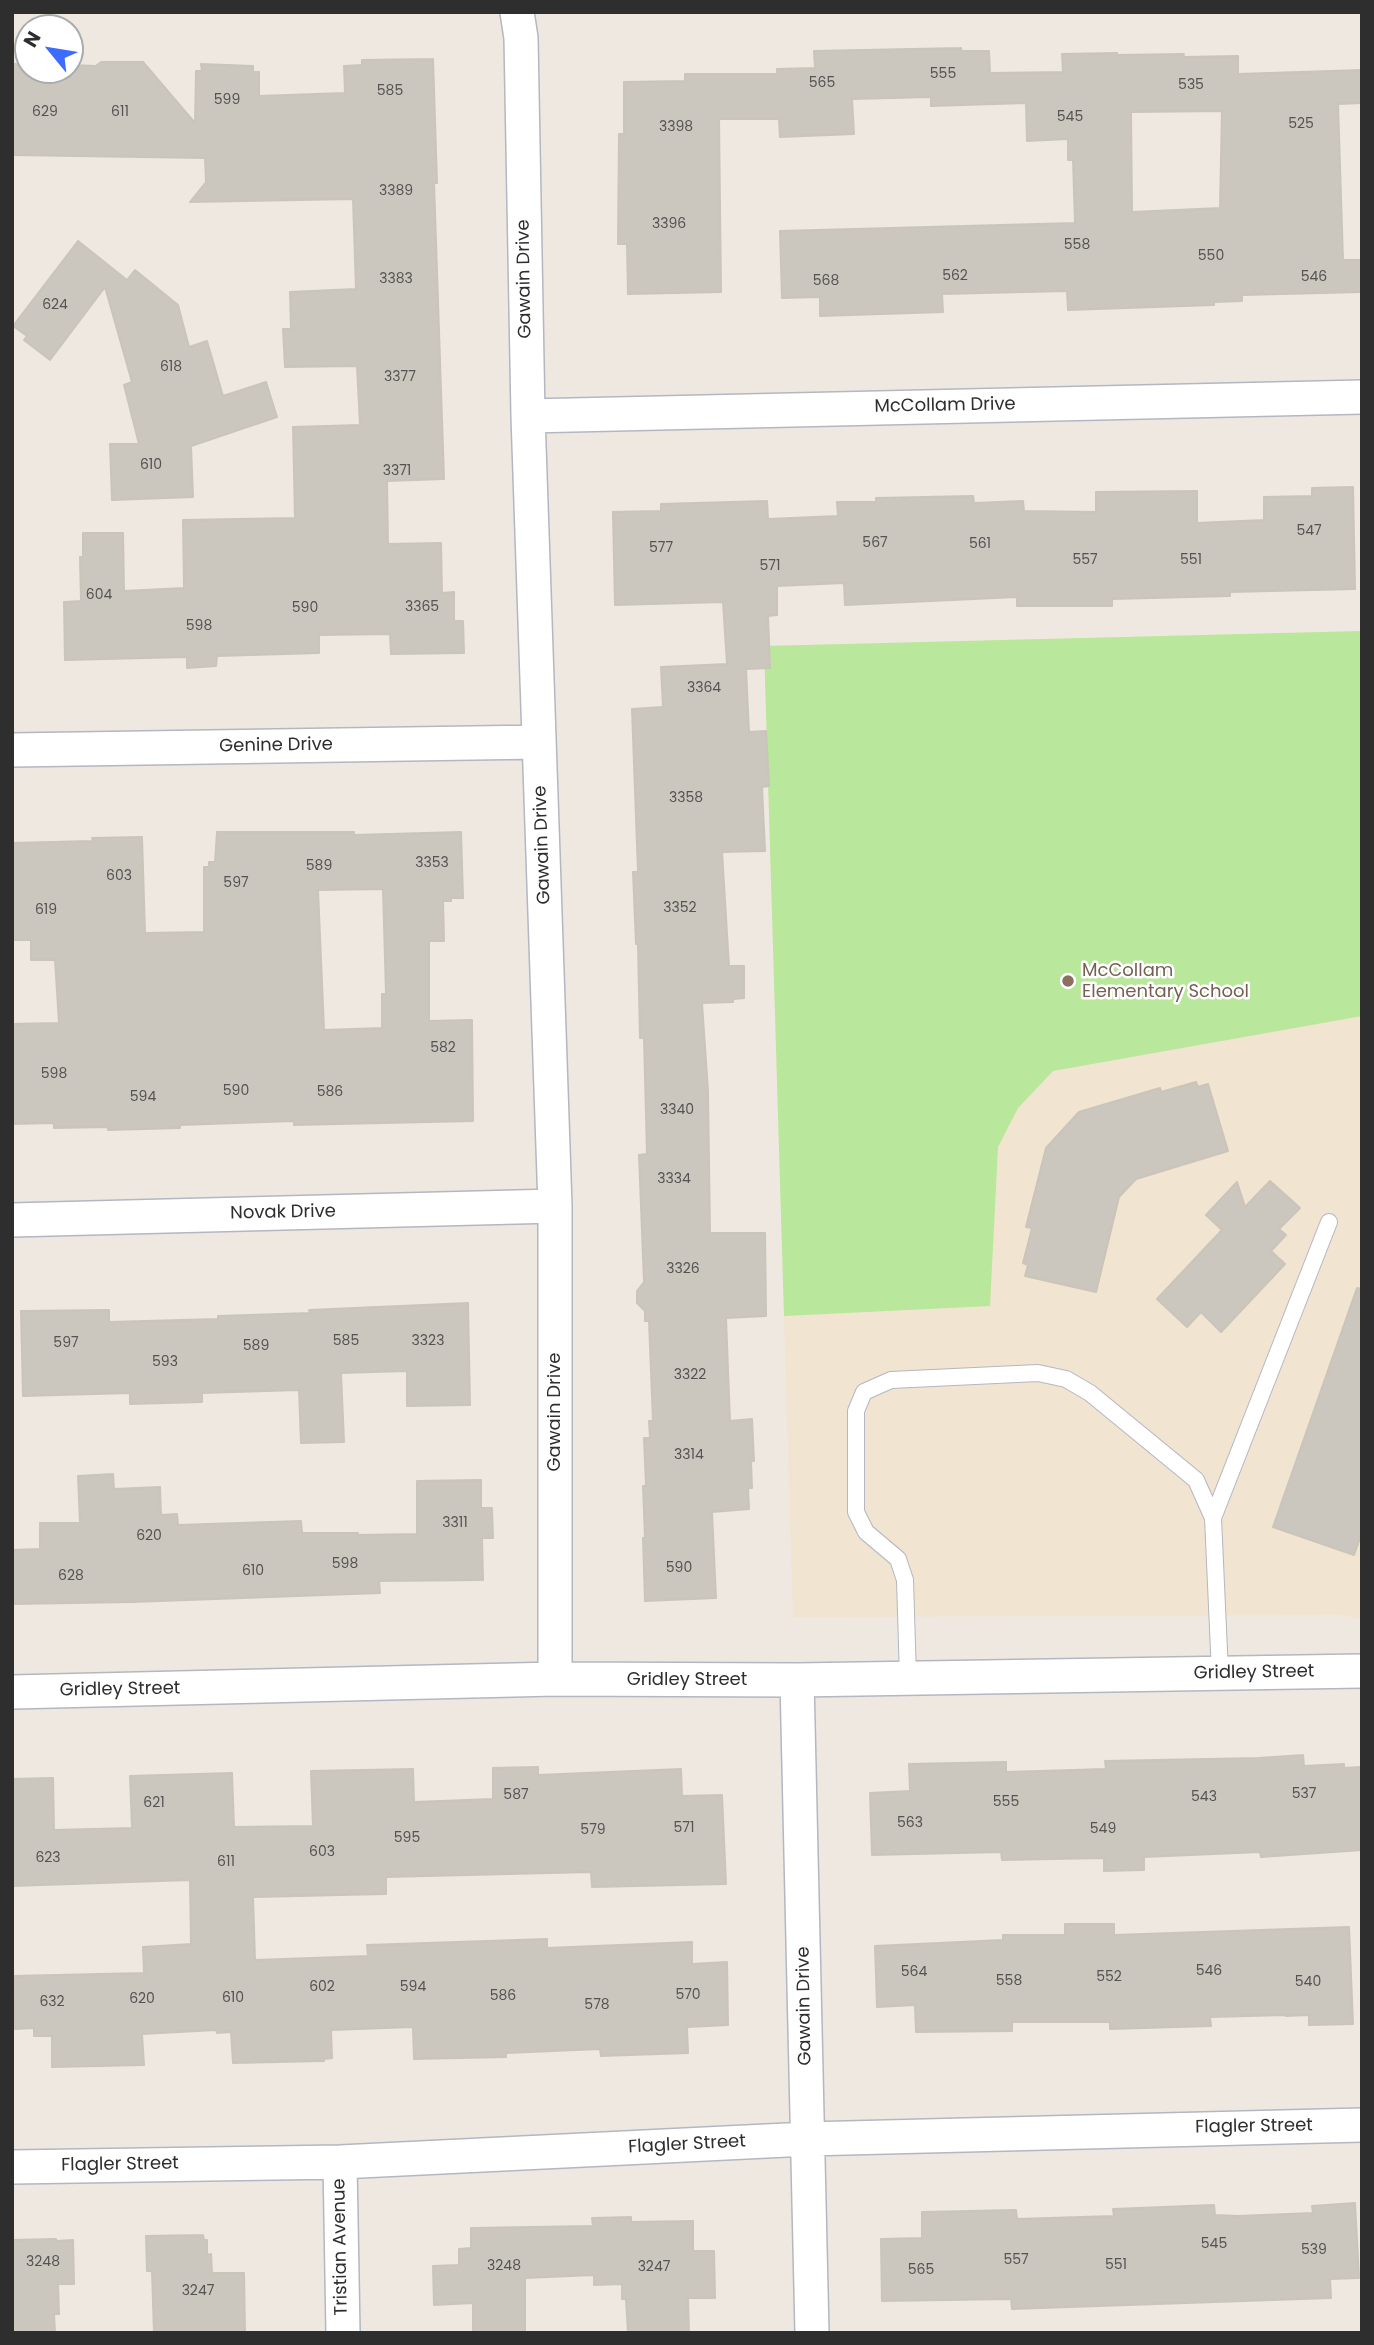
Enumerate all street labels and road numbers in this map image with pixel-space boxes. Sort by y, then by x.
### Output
street label: Gawain Drive [513,219,537,339]
street label: McCollam Drive [874,394,1016,418]
street label: Genine Drive [219,734,333,758]
street label: Gawain Drive [530,785,556,905]
street label: Novak Drive [230,1201,336,1225]
street label: Gawain Drive [544,1353,566,1471]
street label: Gridley Street [1194,1661,1314,1685]
street label: Gridley Street [627,1669,747,1691]
street label: Gridley Street [60,1678,180,1702]
street label: Gawain Drive [793,1946,817,2066]
street label: Flagler Street [1195,2115,1313,2139]
street label: Flagler Street [628,2131,746,2159]
street label: Flagler Street [61,2153,179,2177]
street label: Tristian Avenue [329,2178,353,2316]

